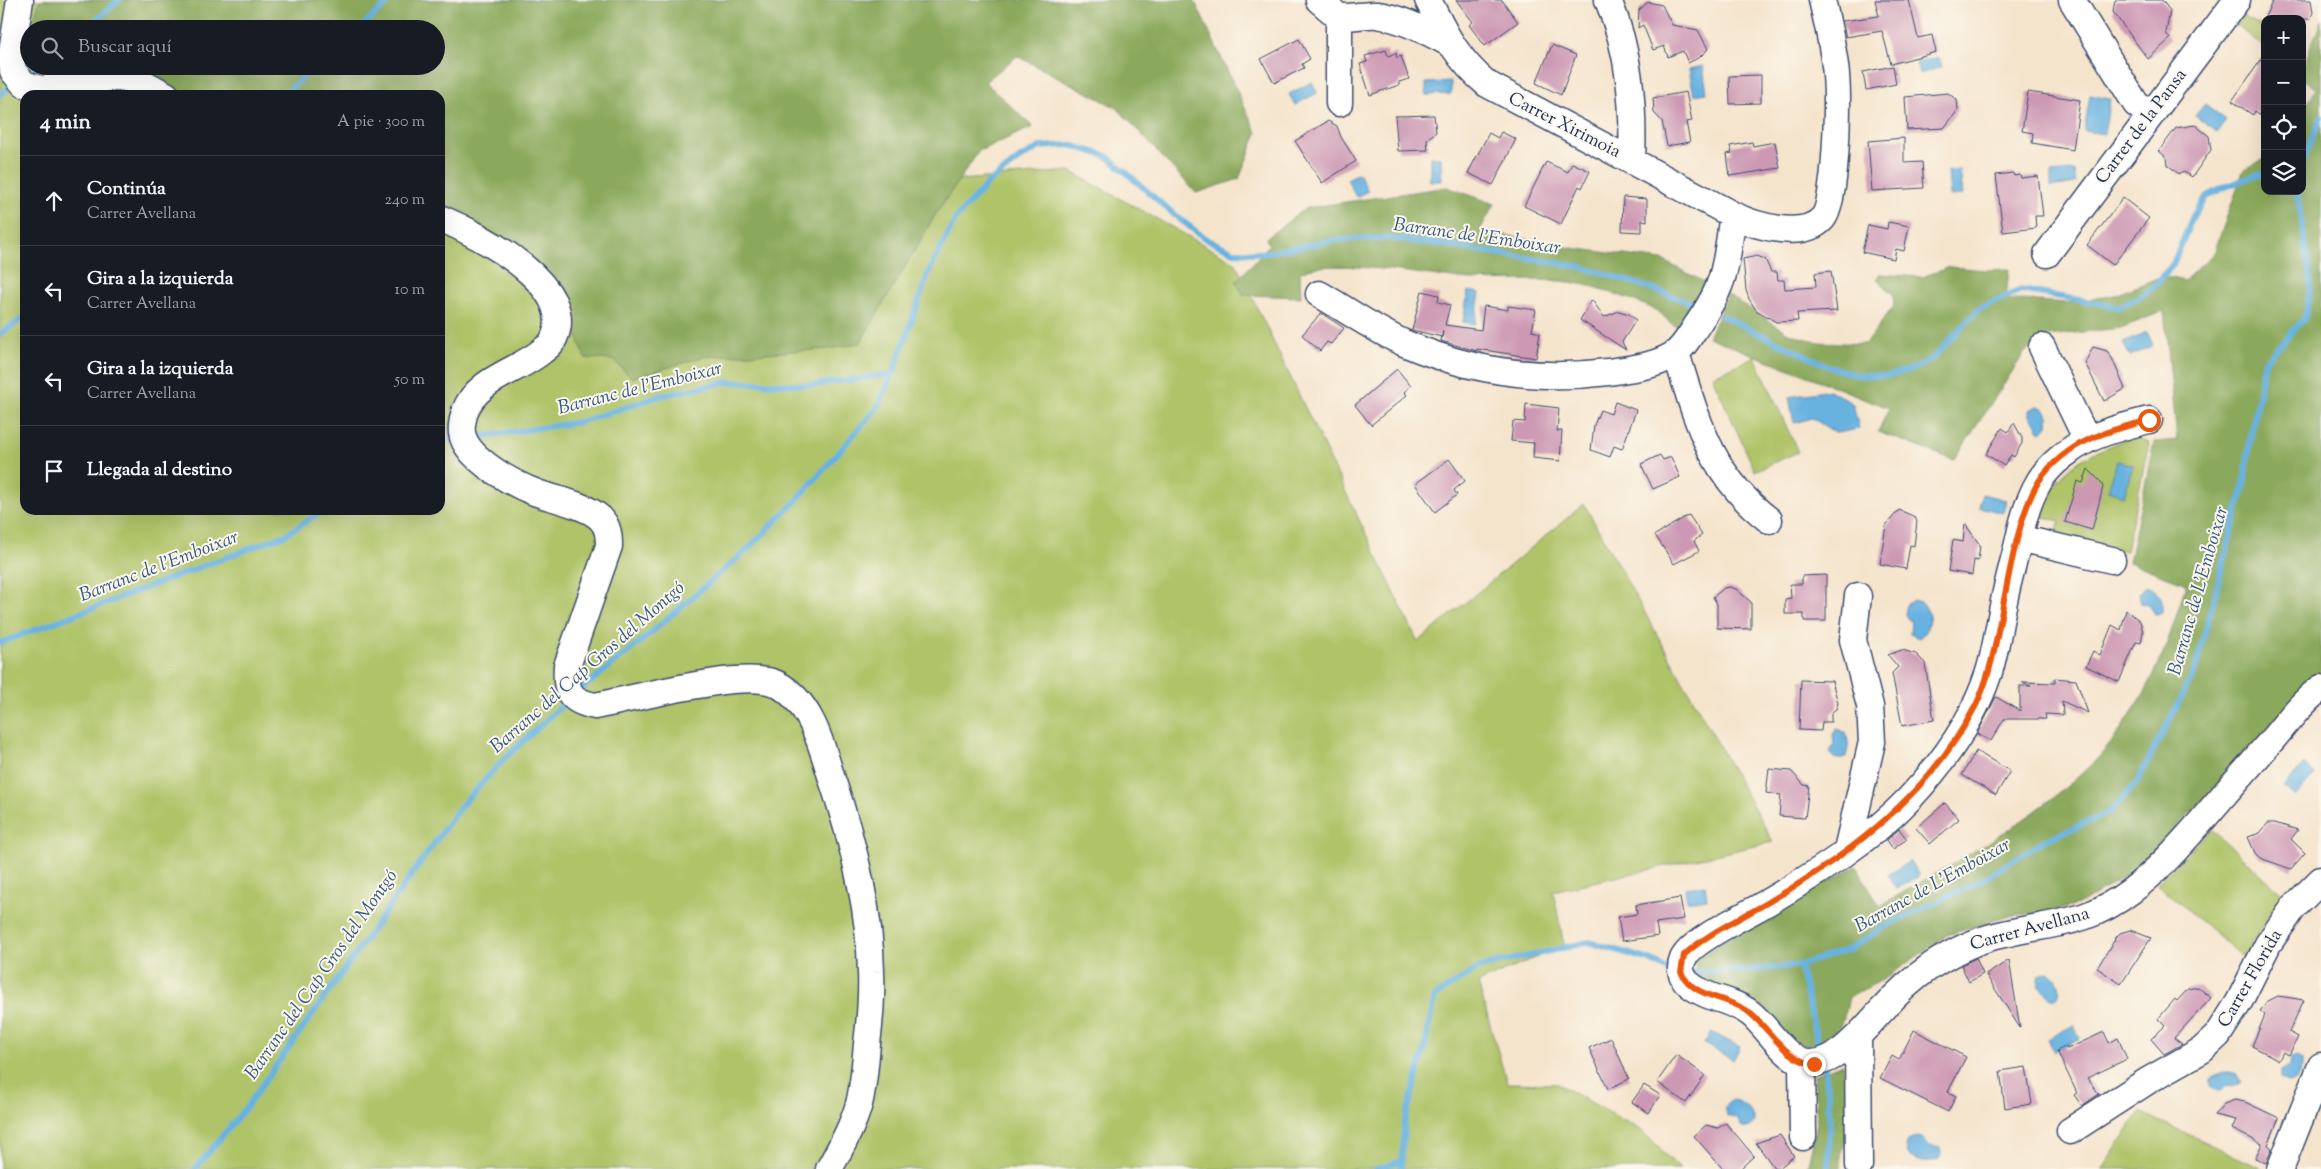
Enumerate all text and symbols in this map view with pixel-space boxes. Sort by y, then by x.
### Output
map controls [2261,15,2306,195]
button: + [2261,15,2306,60]
search box [20,20,445,75]
icon: search [38,34,66,62]
text: Buscar aquí [78,34,172,61]
button: − [2261,60,2306,105]
street label: Carrer de la Pansa [2090,64,2194,190]
street label: Carrer Xirimoia [1503,86,1625,166]
button: locate [2261,105,2306,150]
text: 4 min [40,108,91,138]
text: A pie · 300 m [337,111,425,134]
button: layers [2261,150,2306,195]
text: Continúa [87,176,166,203]
icon: ahead [40,187,68,215]
text: 240 m [384,189,425,212]
text: Carrer Avellana [87,203,196,226]
water label: Barranc de l'Emboixar [1392,212,1563,262]
text: Gira a la izquierda [87,266,233,293]
icon: left [40,277,68,305]
text: 10 m [395,279,425,302]
text: Carrer Avellana [87,293,196,316]
water label: Barranc de l'Emboixar [555,355,725,422]
text: Gira a la izquierda [87,356,233,383]
icon: left [40,367,68,395]
text: 50 m [394,369,425,392]
text: Carrer Avellana [87,383,196,406]
route start [2138,409,2161,432]
icon: arrive [40,457,68,485]
text: Llegada al destino [87,457,232,484]
water label: Barranc de L'Emboixar [2162,503,2236,678]
water label: Barranc de l'Emboixar [76,524,243,610]
water label: Barranc del Cap Gros del Montgó [485,576,691,760]
water label: Barranc de L'Emboixar [1850,832,2016,940]
water label: Barranc del Cap Gros del Montgó [239,865,405,1085]
street label: Carrer Avellana [1967,902,2093,958]
street label: Carrer Florida [2212,925,2290,1033]
route end [1803,1053,1826,1076]

